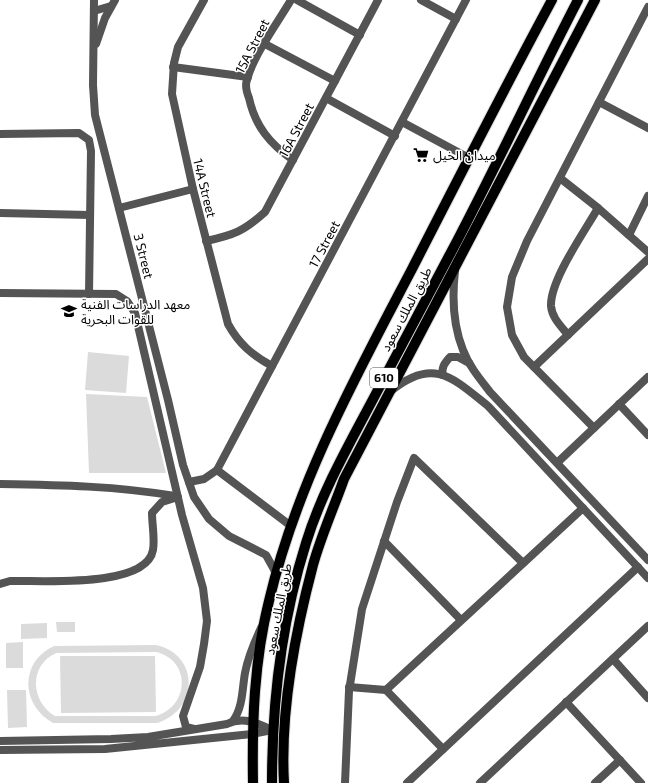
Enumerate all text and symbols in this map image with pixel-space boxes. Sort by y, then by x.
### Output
street label: 15A Street [231,16,273,76]
street label: 16A Street [275,100,317,160]
supermarket icon: ميدان الخيل [412,146,430,164]
place label: ميدان الخيل [433,147,496,164]
street label: 14A Street [190,157,220,219]
street label: 17 Street [305,218,343,270]
street label: 3 Street [131,232,157,280]
street label: طريق الملك سعود [377,264,436,354]
place label: معهد الدراسات الفنية للقوات البحرية [81,296,190,327]
school or university icon: معهد الدراسات الفنية للقوات البحرية [60,302,78,320]
road number: 610 [370,368,398,388]
street label: طريق الملك سعود [261,562,296,656]

